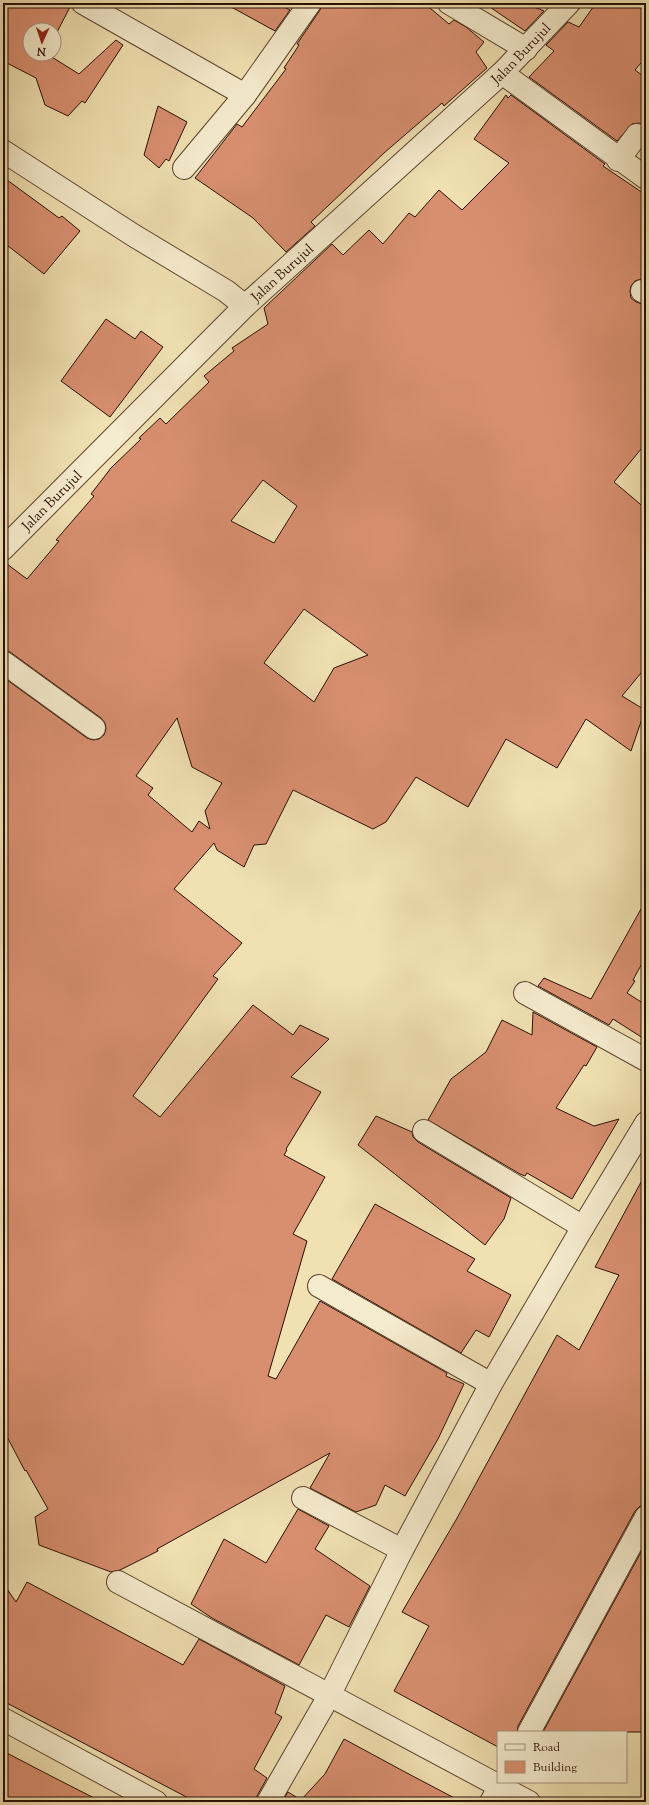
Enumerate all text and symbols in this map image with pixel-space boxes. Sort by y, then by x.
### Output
street label: Jalan Burujul [487,19,557,91]
north arrow [22,22,62,62]
text: N [37,43,47,59]
street label: Jalan Burujul [247,240,319,308]
street label: Jalan Burujul [18,467,88,537]
legend [497,1731,627,1783]
text: Road [533,1739,560,1757]
text: Building [533,1759,577,1777]

